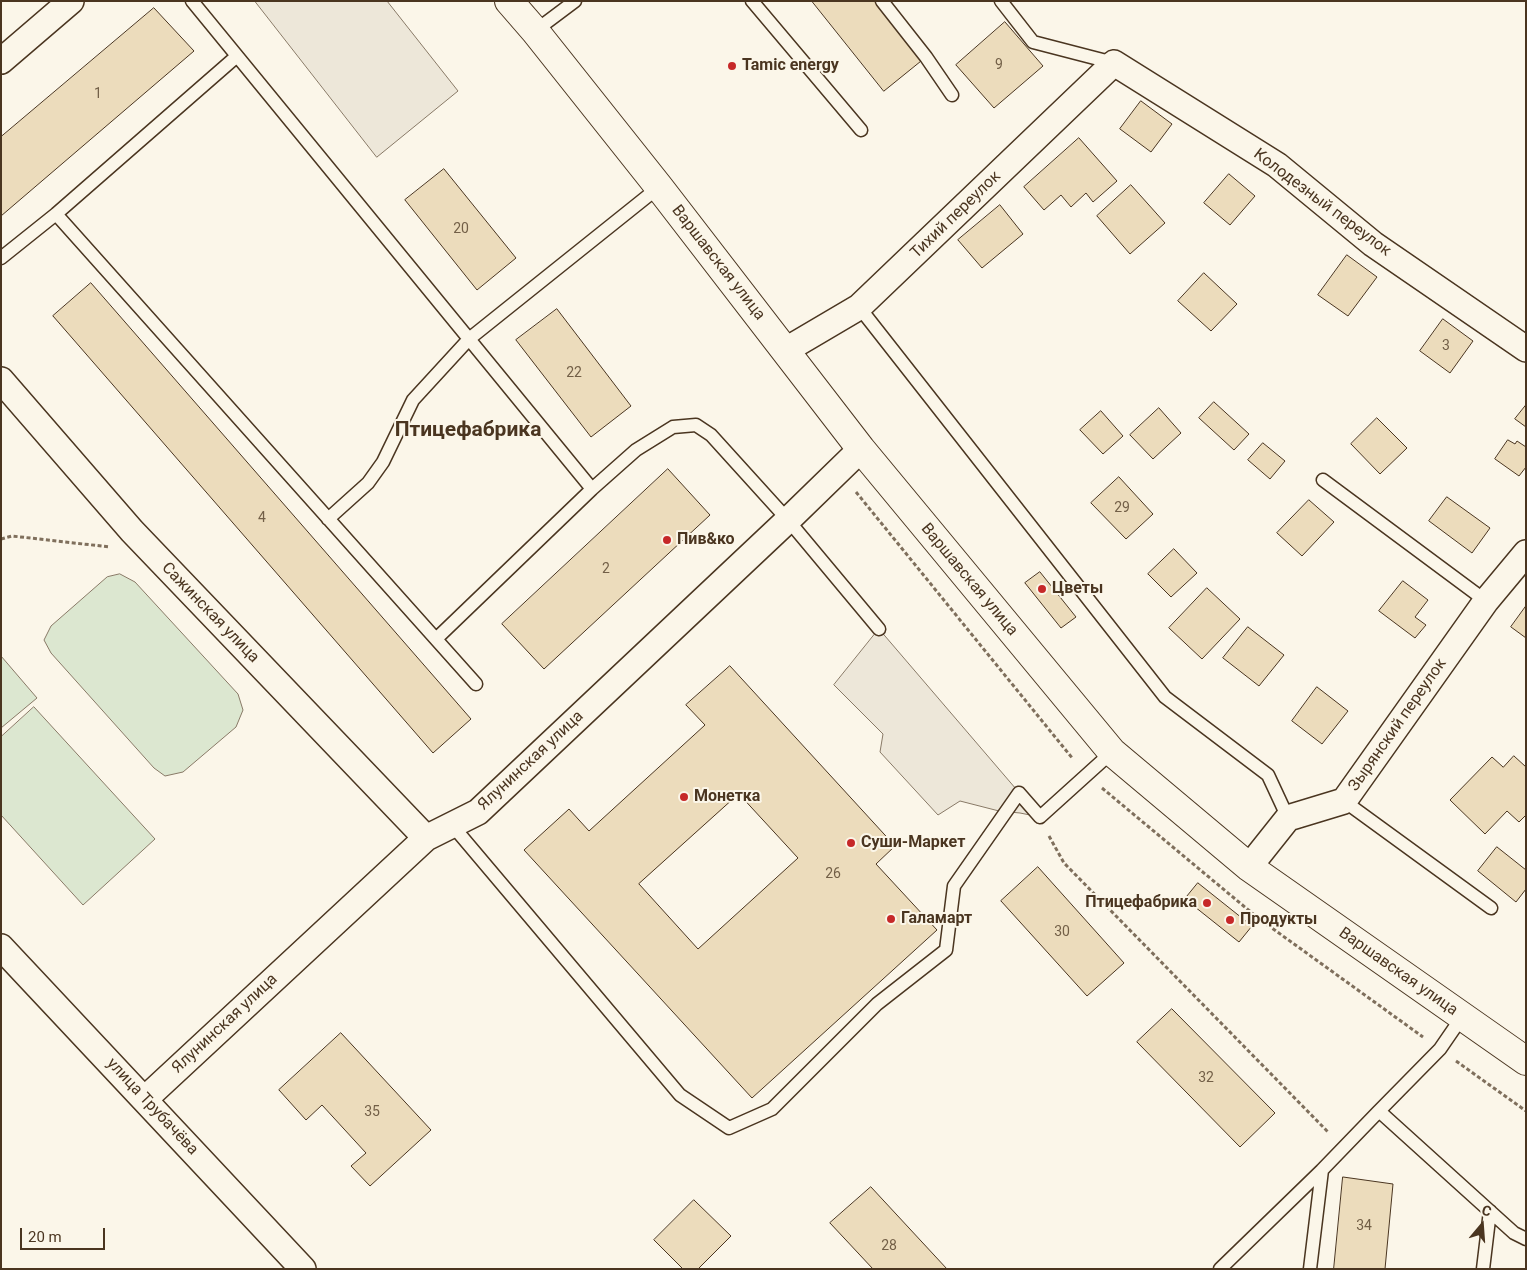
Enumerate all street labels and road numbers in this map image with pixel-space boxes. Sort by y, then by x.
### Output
street label: Колодезный переулок [1249,145,1395,261]
street label: Тихий переулок [907,167,1005,263]
street label: Варшавская улица [667,202,769,324]
street label: Варшавская улица [916,520,1022,640]
street label: Сажинская улица [157,559,263,667]
street label: Зырянский переулок [1345,655,1451,795]
street label: Ялунинская улица [474,707,588,815]
street label: Варшавская улица [1335,924,1461,1020]
street label: Ялунинская улица [168,970,282,1078]
street label: улица Трубачёва [102,1055,202,1159]

